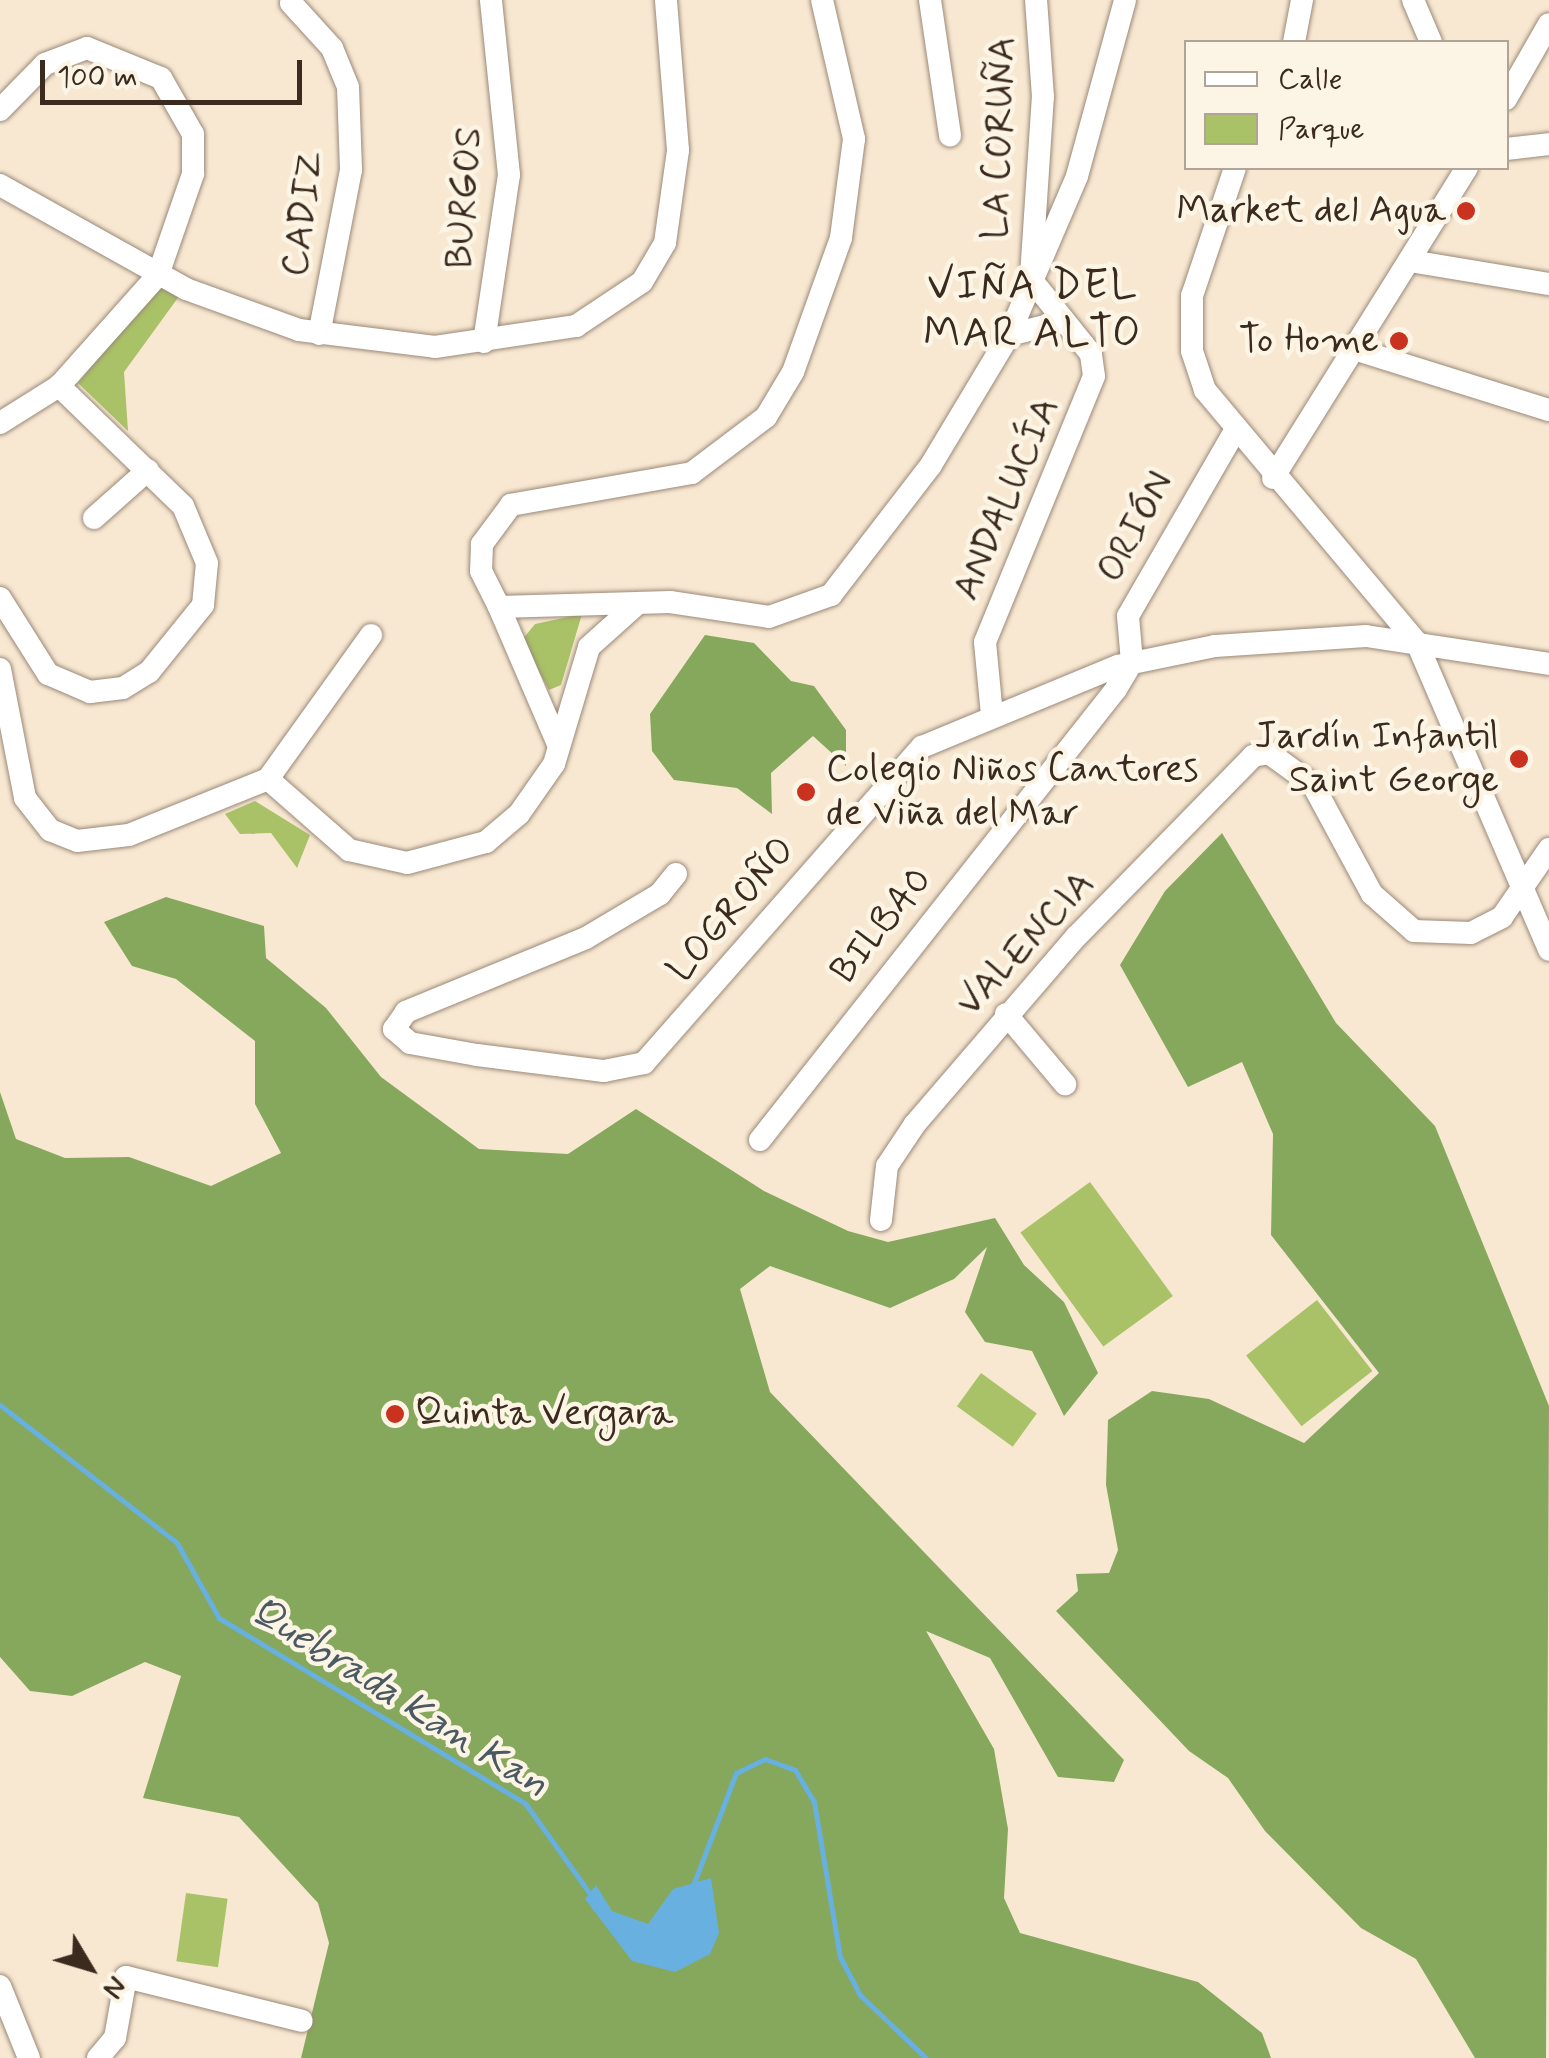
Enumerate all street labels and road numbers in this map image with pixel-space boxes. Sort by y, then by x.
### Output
street label: LA CORUÑA [974,35,1026,241]
street label: BURGOS [437,125,493,271]
street label: CADIZ [273,148,335,280]
street label: ANDALUCÍA [944,391,1070,607]
street label: ORIÓN [1088,464,1184,590]
street label: LOGROÑO [658,828,806,992]
street label: BILBAO [821,859,943,993]
street label: VALENCIA [947,862,1105,1026]

